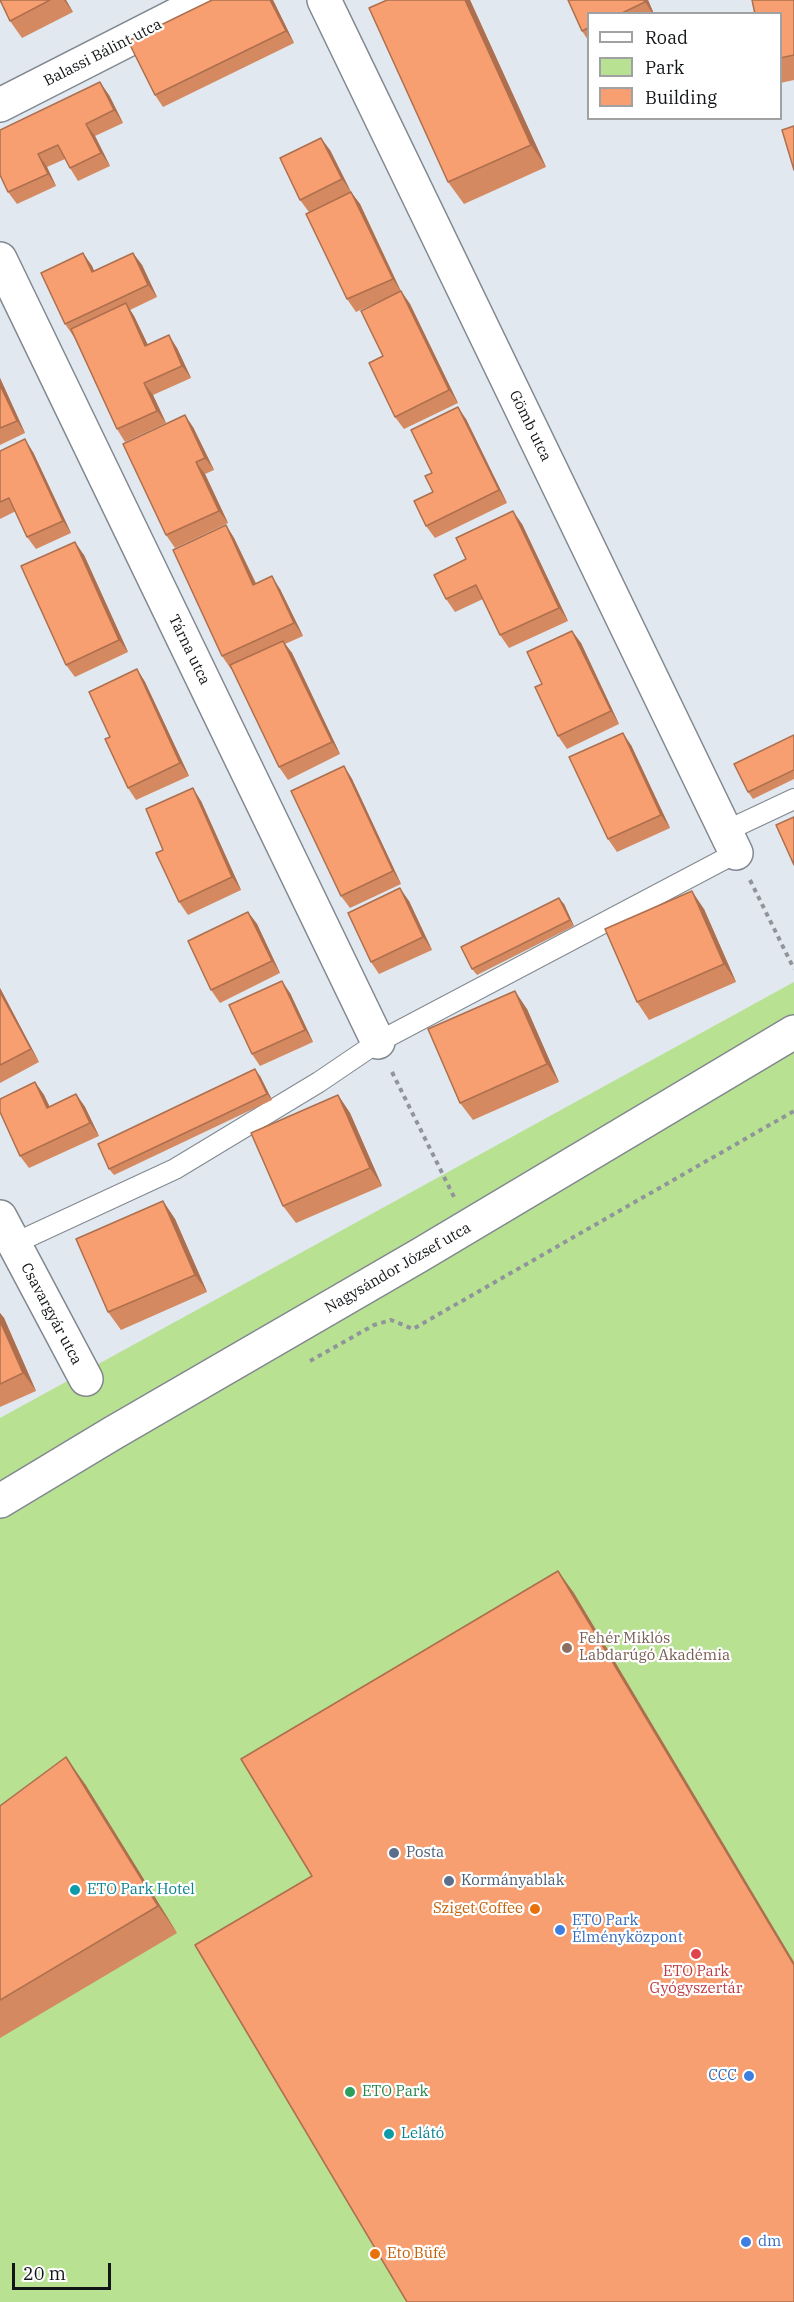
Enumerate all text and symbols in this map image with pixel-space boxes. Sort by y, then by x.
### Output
legend [587,12,782,120]
street label: Balassi Bálint utca [41,15,165,91]
text: Road [645,26,688,49]
text: Park [645,56,684,79]
text: Building [645,86,717,109]
street label: Gömb utca [505,388,555,464]
street label: Tárna utca [164,612,214,688]
street label: Nagysándor József utca [322,1219,474,1317]
street label: Csavargyár utca [17,1260,85,1368]
place label: Fehér Miklós Labdarúgó Akadémia [579,1630,730,1665]
marker: Fehér Miklós Labdarúgó Akadémia [560,1641,574,1655]
place label: Posta [406,1844,444,1862]
marker: Posta [387,1846,401,1860]
place label: Kormányablak [461,1872,564,1890]
marker: Kormányablak [442,1874,456,1888]
place label: ETO Park Hotel [87,1881,195,1899]
marker: ETO Park Hotel [68,1883,82,1897]
place label: Sziget Coffee [433,1900,523,1918]
marker: Sziget Coffee [528,1902,542,1916]
place label: ETO Park Élményközpont [572,1912,683,1947]
marker: ETO Park Élményközpont [553,1923,567,1937]
marker: ETO Park Gyógyszertár [689,1947,703,1961]
place label: ETO Park Gyógyszertár [650,1963,742,1998]
place label: CCC [708,2067,737,2085]
marker: CCC [742,2069,756,2083]
place label: ETO Park [362,2083,428,2101]
marker: ETO Park [343,2085,357,2099]
place label: Lelátó [401,2125,444,2143]
marker: Lelátó [382,2127,396,2141]
place label: dm [758,2233,781,2251]
marker: dm [739,2235,753,2249]
place label: Eto Büfé [387,2245,446,2263]
marker: Eto Büfé [368,2247,382,2261]
scale bar [15,2251,114,2289]
text: 20 m [23,2262,66,2285]

